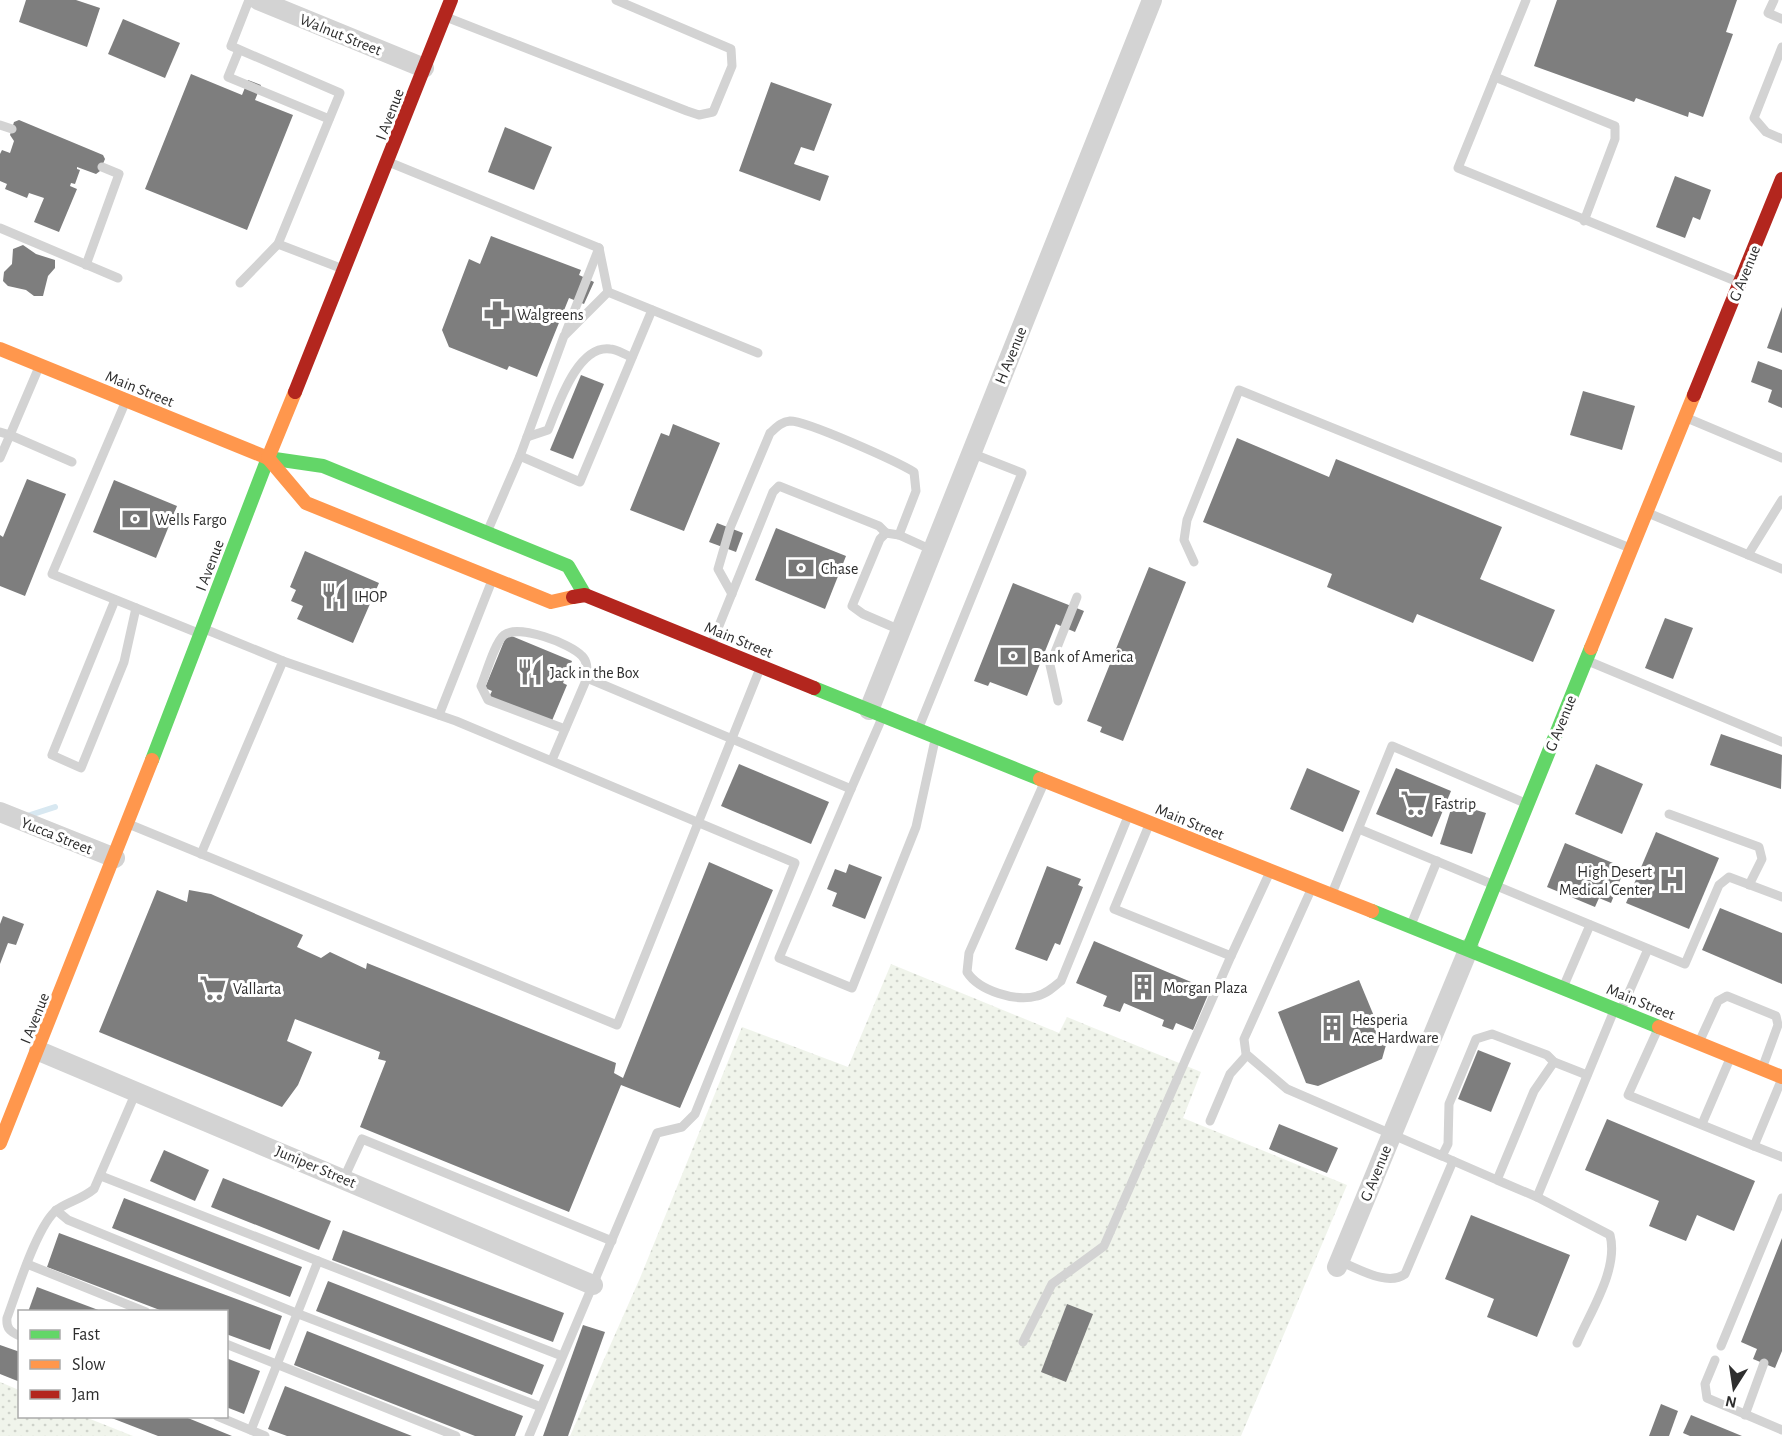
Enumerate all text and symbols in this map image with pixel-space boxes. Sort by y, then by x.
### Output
street label: Walnut Street [297,11,384,59]
street label: I Avenue [373,86,407,142]
street label: G Avenue [1726,243,1763,304]
pharmacy icon: Walgreens [482,299,512,329]
place label: Walgreens [517,307,584,323]
street label: H Avenue [992,324,1030,386]
street label: Main Street [103,368,176,410]
bank icon: Wells Fargo [120,504,150,534]
place label: Wells Fargo [155,512,227,528]
street label: I Avenue [193,537,227,593]
bank icon: Chase [786,553,816,583]
place label: Chase [821,561,858,577]
restaurant icon: IHOP [319,581,349,611]
place label: IHOP [354,589,387,605]
street label: Main Street [702,619,775,661]
bank icon: Bank of America [998,641,1028,671]
place label: Bank of America [1033,649,1134,665]
restaurant icon: Jack in the Box [515,657,545,687]
place label: Jack in the Box [550,665,639,681]
street label: G Avenue [1542,693,1579,754]
supermarket icon: Fastrip [1399,788,1429,818]
place label: Fastrip [1434,796,1476,812]
street label: Main Street [1153,801,1226,843]
street label: Yucca Street [19,814,95,857]
place label: High Desert Medical Center [1559,864,1653,898]
hospital icon: High Desert Medical Center [1657,865,1687,895]
building icon: Morgan Plaza [1128,972,1158,1002]
supermarket icon: Vallarta [198,973,228,1003]
place label: Morgan Plaza [1163,980,1248,996]
place label: Vallarta [233,981,281,997]
street label: Main Street [1604,981,1677,1023]
street label: I Avenue [17,991,52,1046]
place label: Hesperia Ace Hardware [1352,1012,1439,1046]
building icon: Hesperia Ace Hardware [1317,1013,1347,1043]
street label: Juniper Street [273,1143,358,1191]
street label: G Avenue [1357,1143,1394,1204]
legend [18,1310,228,1418]
text: Fast [72,1326,100,1344]
text: Slow [72,1356,105,1374]
north arrow [1704,1358,1764,1418]
text: Jam [72,1386,100,1404]
text: N [1724,1393,1738,1411]

